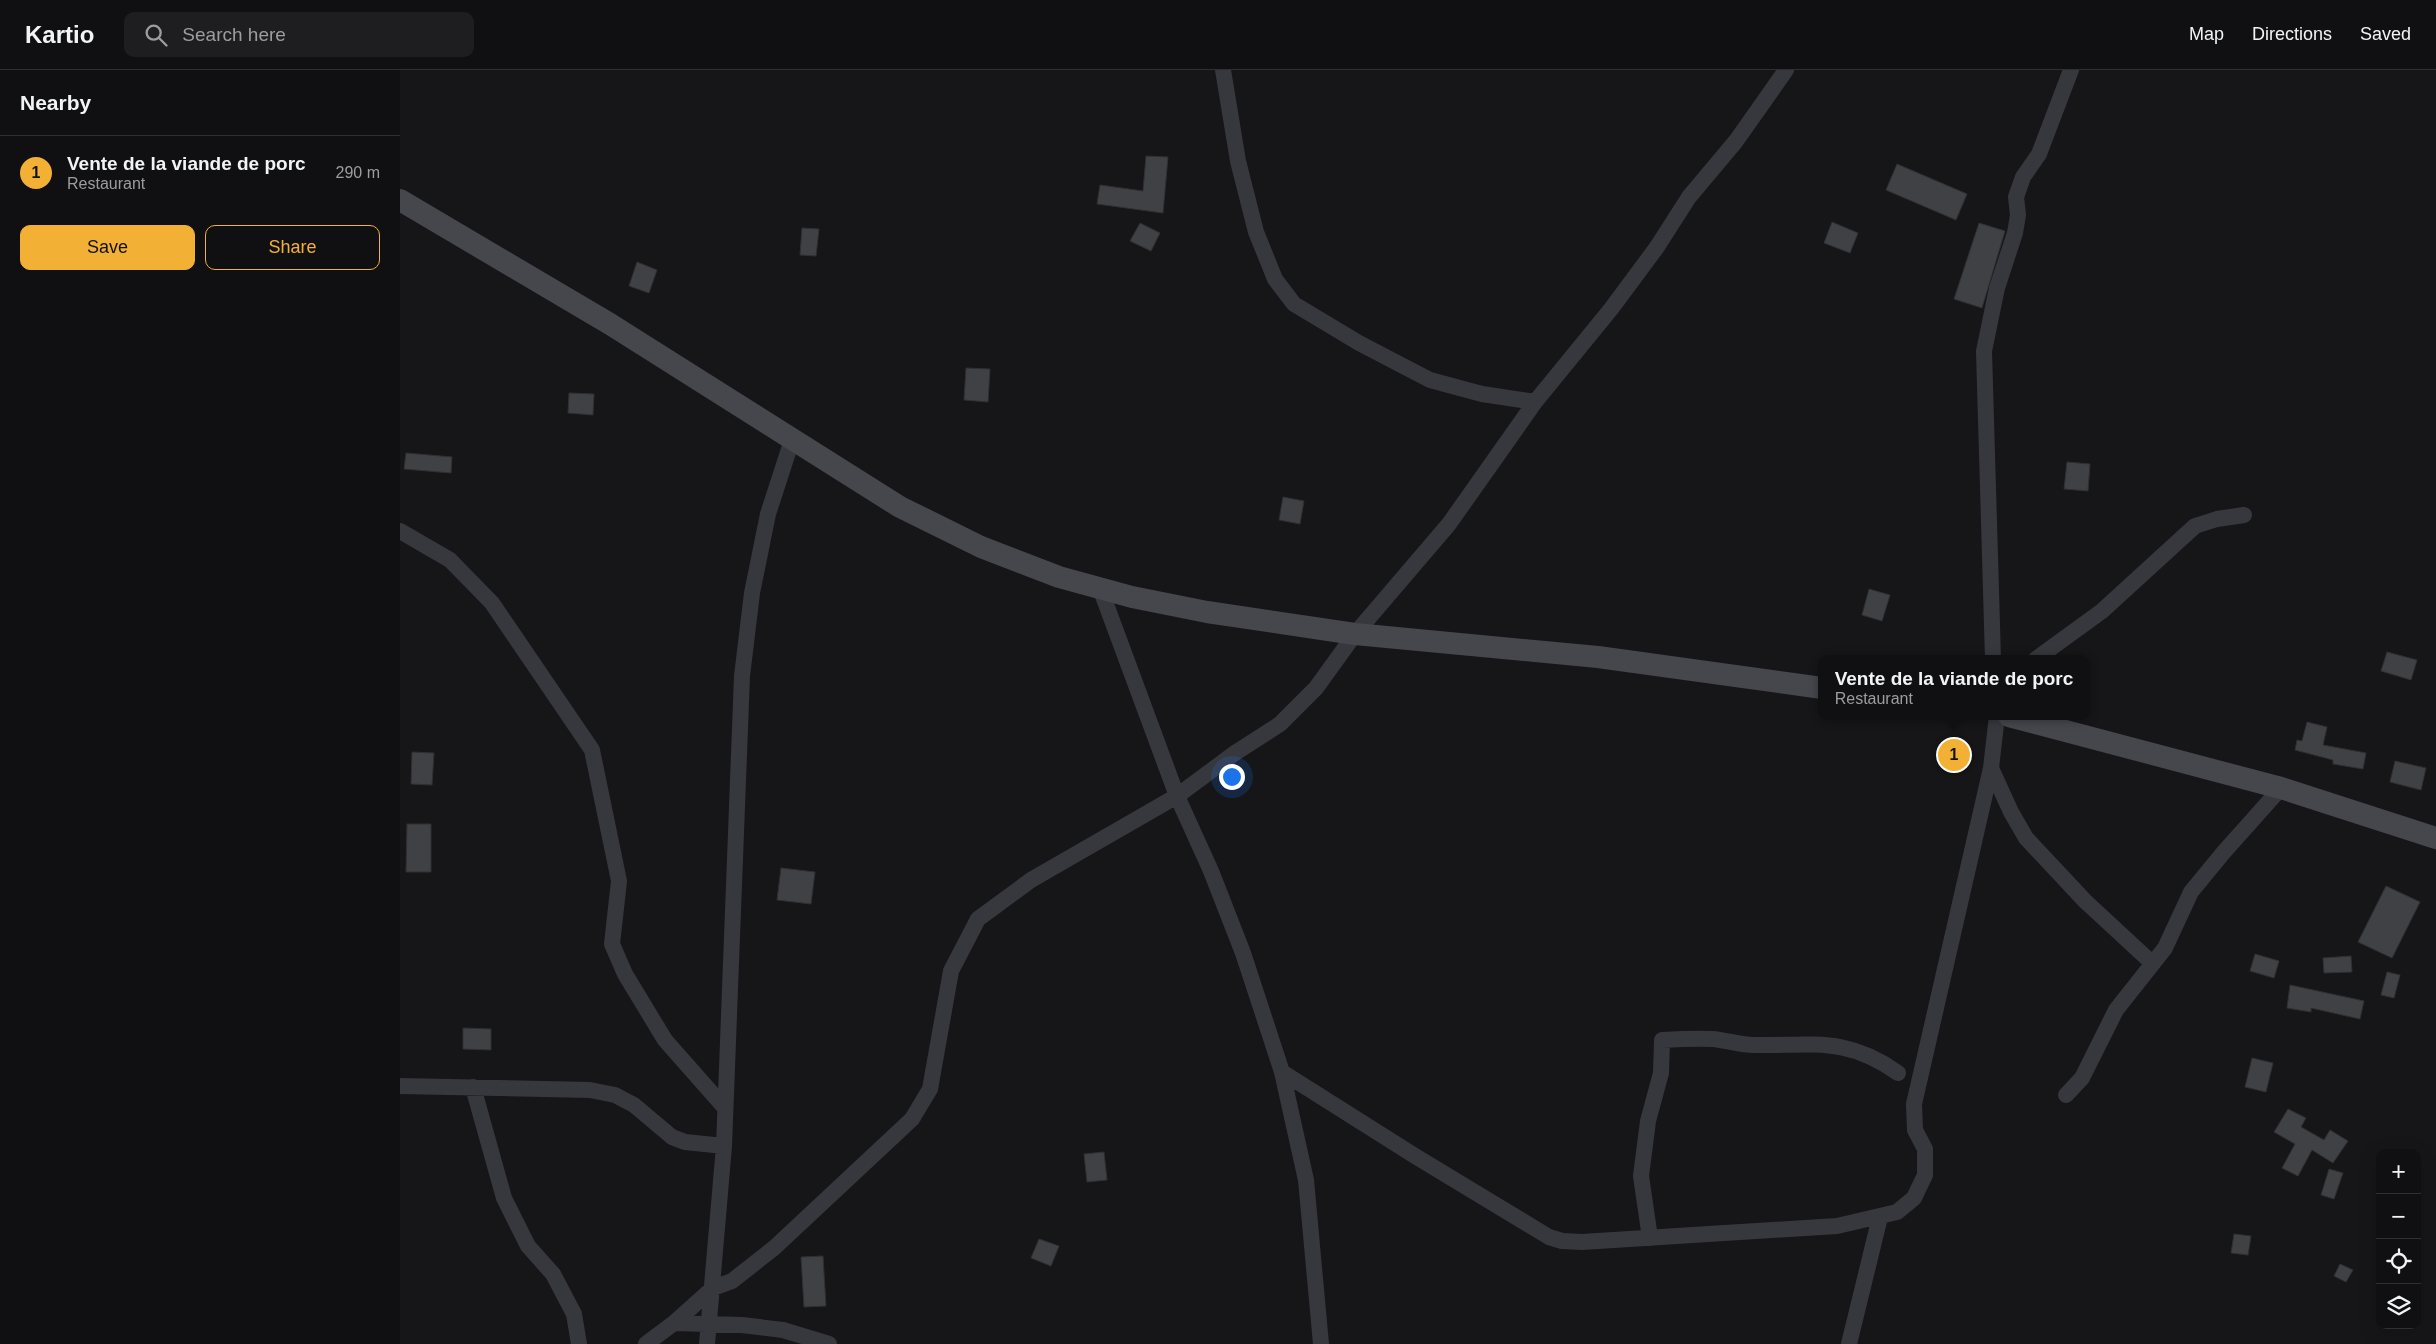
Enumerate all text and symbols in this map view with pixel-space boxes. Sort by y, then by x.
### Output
search box [124,12,474,57]
text: Kartio [25,21,94,48]
icon: search [142,21,170,49]
text: Search here [182,24,286,45]
text: Map [2189,24,2224,44]
text: Directions [2252,24,2332,44]
text: Saved [2360,24,2411,44]
text: Nearby [20,91,91,114]
text: Vente de la viande de porc [67,153,306,174]
text: 1 [32,164,40,181]
text: 290 m [336,164,380,181]
text: Restaurant [67,175,145,192]
button: Save [20,225,195,270]
button: Share [205,225,380,270]
popup [1818,655,2090,720]
text: Vente de la viande de porc [1835,668,2073,689]
text: Restaurant [1835,690,1913,707]
pin: 1 [1938,736,1970,774]
your location [1219,764,1245,790]
map controls [2376,1149,2421,1329]
button: + [2376,1149,2421,1194]
button: − [2376,1194,2421,1239]
button: locate [2376,1239,2421,1284]
button: layers [2376,1284,2421,1329]

